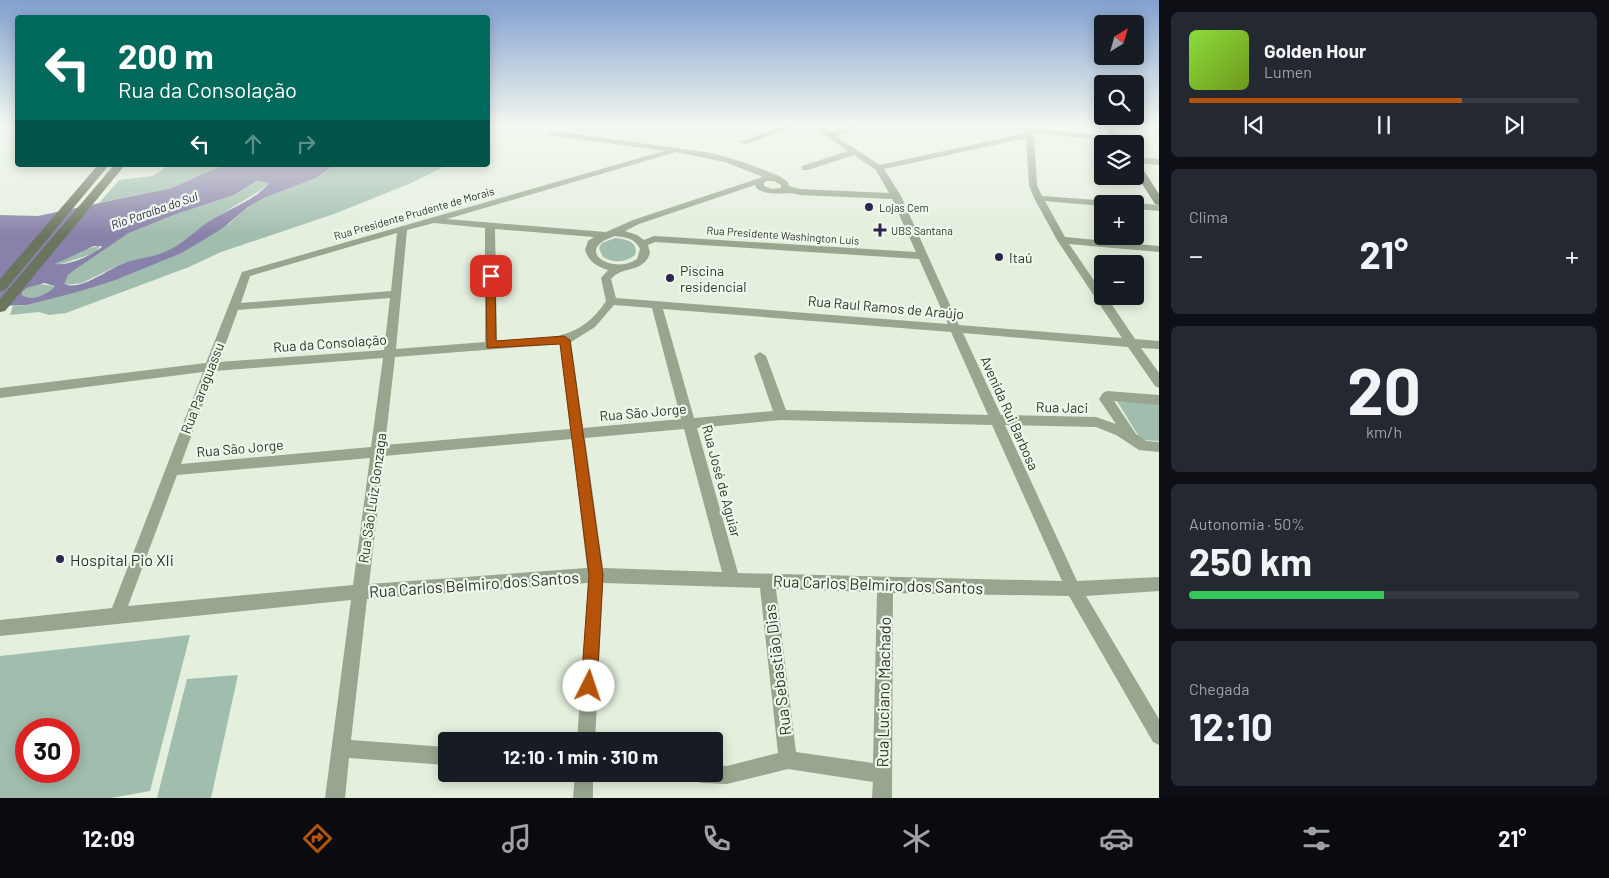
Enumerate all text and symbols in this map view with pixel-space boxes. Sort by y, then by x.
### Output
north arrow [1094,15,1144,65]
map controls [1094,15,1144,305]
text: 200 m [118,34,214,76]
icon: left [35,35,100,100]
text: Golden Hour [1264,39,1366,62]
text: Lumen [1264,62,1312,81]
button: search [1094,75,1144,125]
text: Rua da Consolação [118,76,297,102]
icon: previous [1240,111,1268,139]
icon: pause [1370,111,1398,139]
icon: next [1500,111,1528,139]
icon: left [186,130,214,158]
icon: ahead [239,130,267,158]
icon: right [292,130,320,158]
button: layers [1094,135,1144,185]
street label: Rua Presidente Prudente de Morais [332,184,496,242]
water label: Rio Paraíba do Sul [109,189,199,231]
button: + [1094,195,1144,245]
marker: Lojas Cem [863,201,875,213]
place label: Lojas Cem [879,201,929,214]
text: Clima [1189,207,1228,226]
street label: Rua Presidente Washington Luis [706,223,860,247]
marker: UBS Santana [873,223,887,237]
place label: UBS Santana [891,224,953,237]
text: 21° [1360,231,1408,277]
text: − [1189,238,1203,272]
text: + [1565,238,1579,272]
place label: Itaú [1009,249,1032,266]
marker: Itaú [993,251,1005,263]
pin [470,255,512,297]
button: − [1094,255,1144,305]
icon: arrive [477,262,505,290]
place label: Piscina residencial [680,262,746,295]
marker: Piscina residencial [664,272,676,284]
street label: Rua Raul Ramos de Araújo [807,292,965,322]
street label: Rua da Consolação [273,331,387,355]
street label: Rua Paraguassu [177,340,227,436]
text: 20 [1347,350,1421,428]
street label: Avenida Rui Barbosa [977,353,1043,473]
street label: Rua Jaci [1036,398,1088,416]
street label: Rua São Jorge [599,400,687,424]
text: km/h [1366,422,1402,441]
street label: Rua José de Aguiar [699,423,745,539]
street label: Rua São Luiz Gonzaga [354,432,390,564]
street label: Rua São Jorge [196,436,284,460]
text: Autonomia · 50% [1189,514,1305,533]
text: 250 km [1189,538,1312,584]
place label: Hospital Pio XIi [70,550,174,569]
marker: Hospital Pio XIi [54,553,66,565]
street label: Rua Carlos Belmiro dos Santos [368,567,580,601]
street label: Rua Carlos Belmiro dos Santos [773,571,983,597]
street label: Rua Sebastião Dias [760,603,794,737]
street label: Rua Luciano Machado [872,617,894,767]
position arrow [562,659,614,711]
text: Chegada [1189,679,1249,698]
text: 12:10 [1189,703,1273,749]
speed limit sign: 30 [15,718,80,783]
text: 12:10 · 1 min · 310 m [503,745,658,768]
icon: directions [300,821,335,856]
icon: music [499,821,534,856]
icon: phone [699,821,734,856]
icon: climate [899,821,934,856]
icon: car [1099,821,1134,856]
icon: filters [1299,821,1334,856]
text: 12:09 [82,825,135,851]
text: 21° [1498,825,1527,851]

